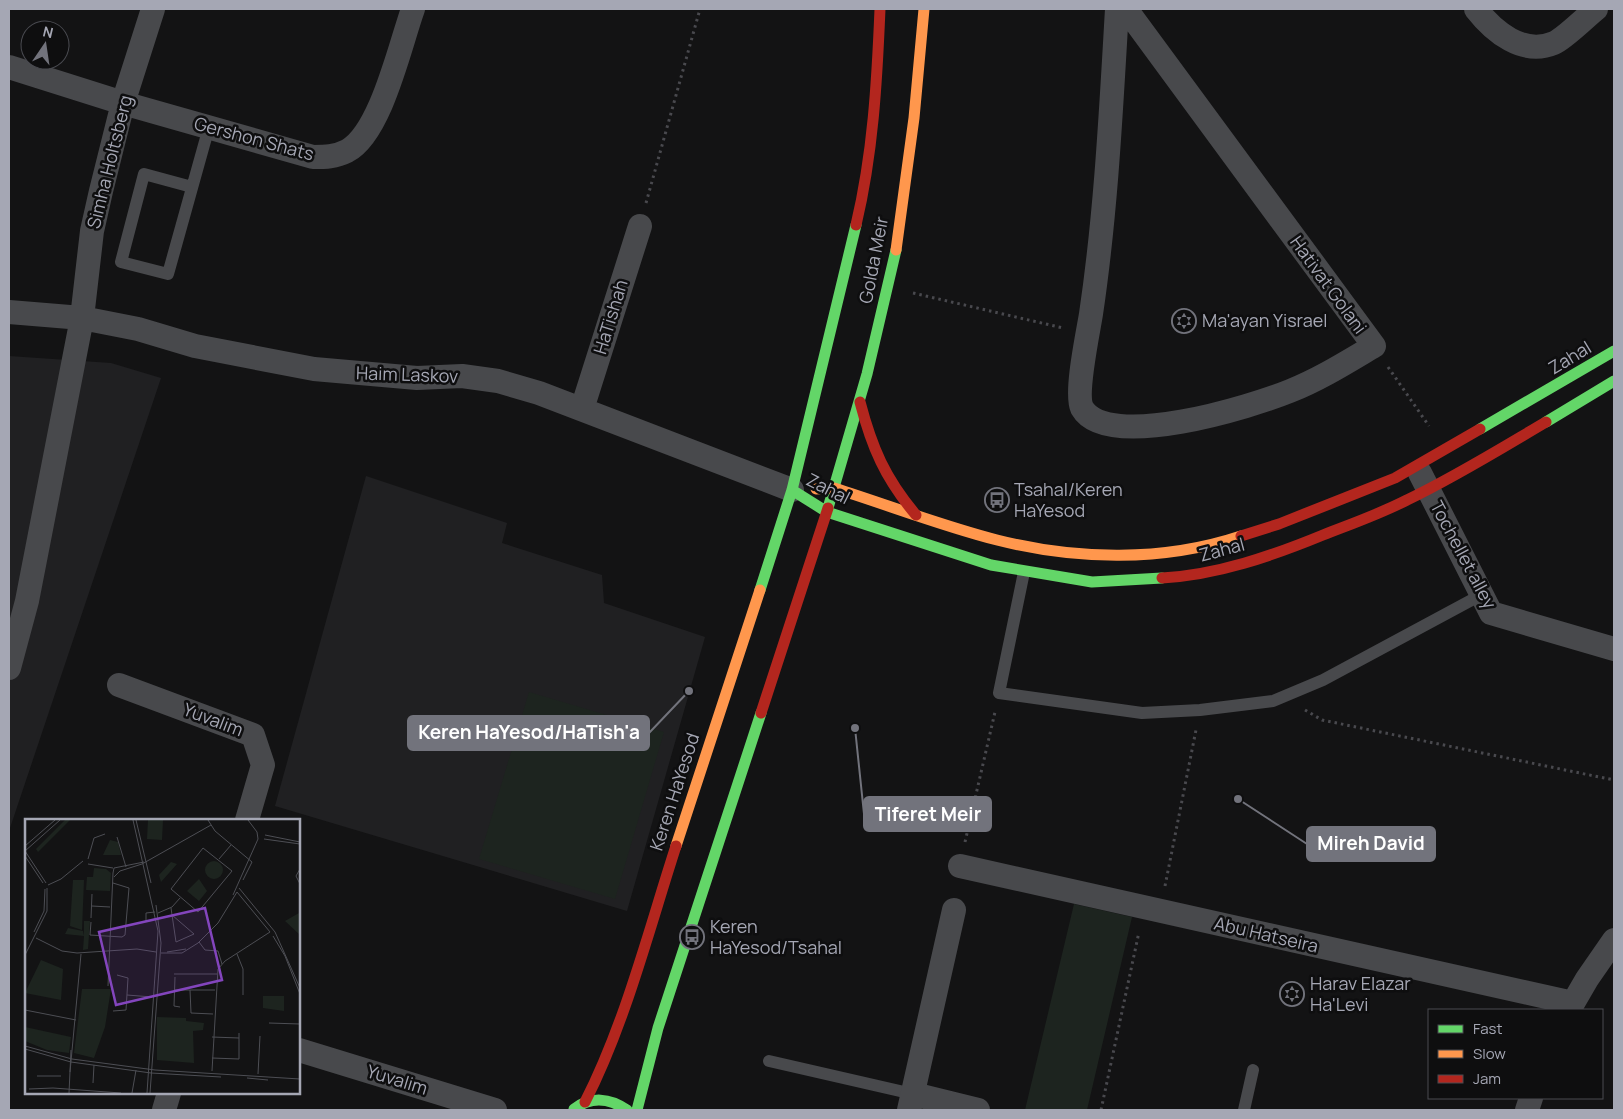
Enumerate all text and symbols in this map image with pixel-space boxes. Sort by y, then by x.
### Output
north arrow [20,20,70,70]
text: N [41,21,55,42]
street label: Simha Holtsberg [81,93,137,231]
street label: Gershon Shats [192,111,317,166]
street label: Golda Meir [853,214,893,305]
street label: Hativat Golani [1285,231,1372,338]
street label: HaTishah [587,276,633,357]
synagogue icon: Ma'ayan Yisrael [1171,308,1197,334]
place label: Ma'ayan Yisrael [1202,308,1327,332]
street label: Zahal [1544,335,1595,379]
street label: Haim Laskov [356,360,459,388]
street label: Zahal [803,467,854,509]
place label: Tsahal/Keren HaYesod [1014,477,1123,522]
bus stop icon: Tsahal/Keren HaYesod [984,487,1010,513]
street label: Tochellet alley [1425,496,1503,613]
street label: Zahal [1196,531,1247,567]
street label: Yuvalim [180,697,247,741]
callout: Keren HaYesod/HaTish'a [408,716,649,750]
text: Keren HaYesod/HaTish'a [418,719,640,745]
street label: Keren HaYesod [644,730,704,854]
callout: Tiferet Meir [864,797,991,831]
text: Tiferet Meir [875,801,982,827]
inset map [25,819,300,1094]
callout: Mireh David [1307,827,1435,861]
text: Mireh David [1317,830,1425,856]
street label: Abu Hatseira [1212,910,1321,958]
place label: Keren HaYesod/Tsahal [710,914,842,959]
bus stop icon: Keren HaYesod/Tsahal [679,924,705,950]
place label: Harav Elazar Ha'Levi [1310,971,1411,1016]
synagogue icon: Harav Elazar Ha'Levi [1279,981,1305,1007]
legend [1428,1009,1603,1099]
text: Fast [1473,1018,1502,1039]
text: Slow [1473,1043,1506,1064]
street label: Yuvalim [364,1058,431,1100]
text: Jam [1473,1068,1501,1089]

